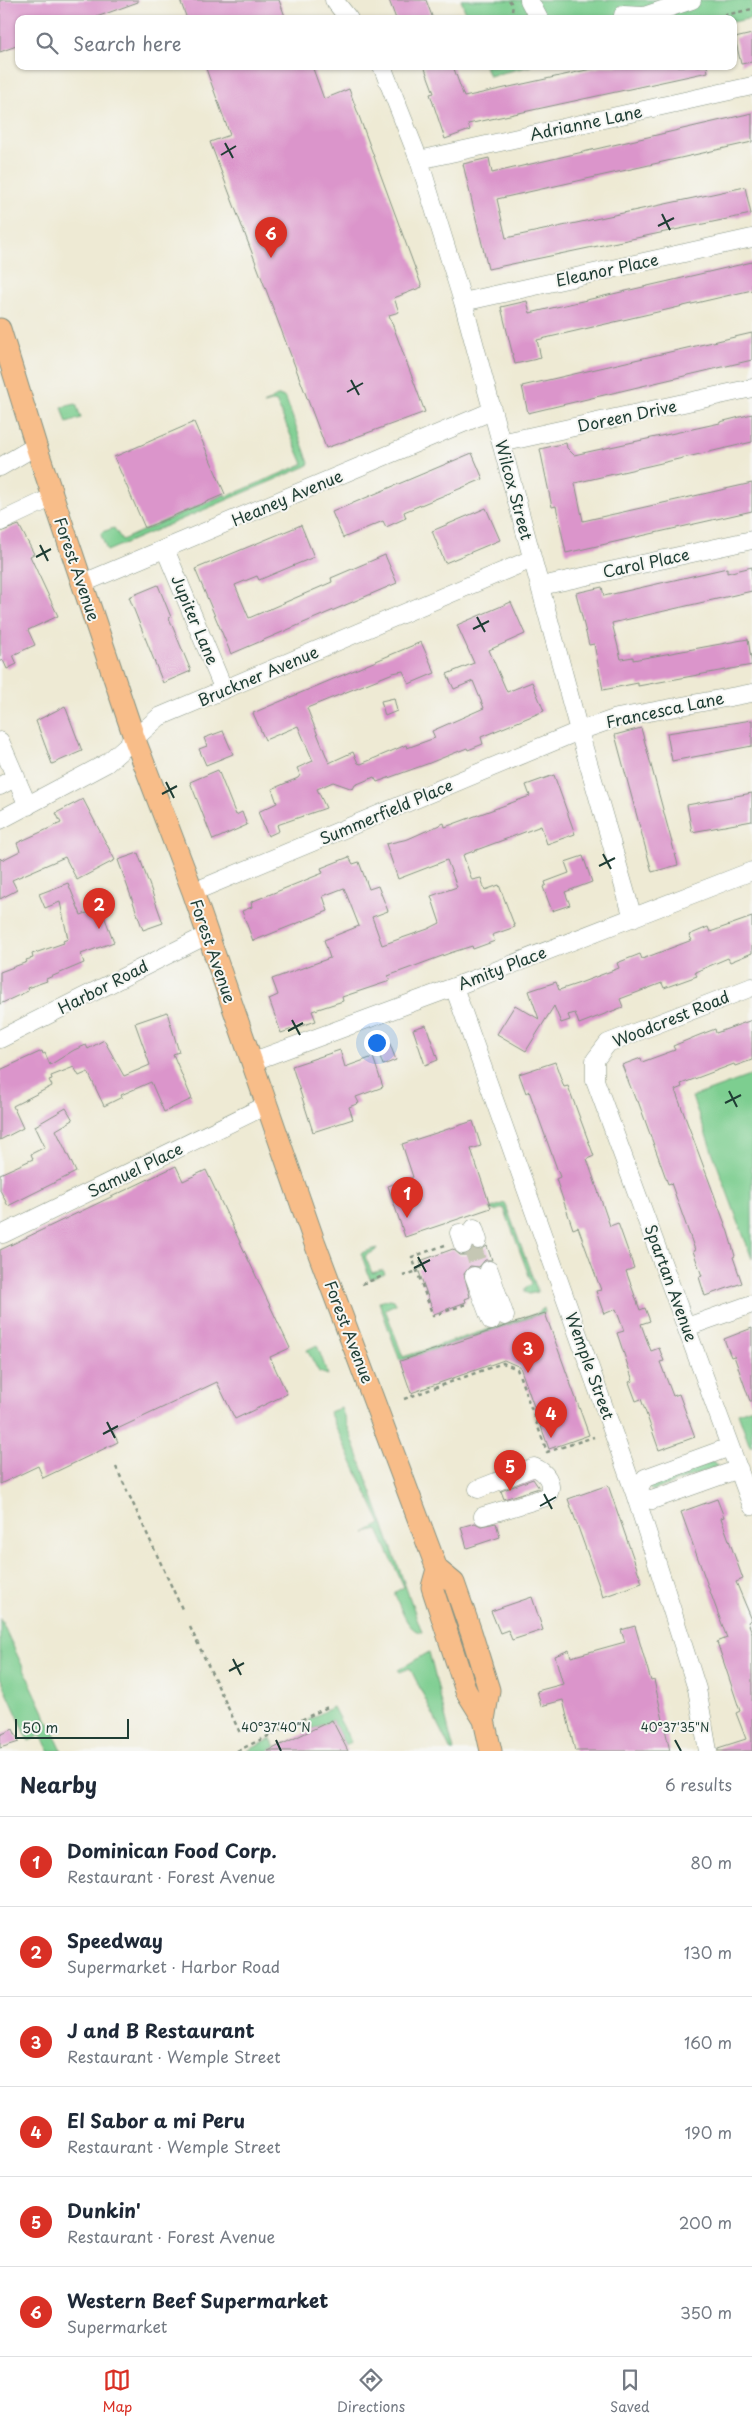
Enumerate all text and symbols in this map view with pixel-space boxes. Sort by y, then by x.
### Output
search box [15,15,737,70]
icon: search [33,29,61,57]
text: Search here [73,29,182,57]
street label: Adrianne Lane [527,98,644,146]
pin: 6 [255,217,287,258]
street label: Eleanor Place [553,246,660,292]
street label: Doreen Drive [575,393,679,437]
street label: Wilcox Street [490,437,540,543]
street label: Heaney Avenue [227,463,346,531]
street label: Forest Avenue [49,514,107,624]
street label: Carol Place [600,541,691,583]
street label: Jupiter Lane [166,571,226,668]
street label: Bruckner Avenue [194,639,322,711]
street label: Francesca Lane [604,685,726,733]
street label: Summerfield Place [315,772,456,850]
pin: 2 [83,888,115,929]
street label: Forest Avenue [185,896,243,1006]
street label: Amity Place [454,939,549,995]
street label: Harbor Road [53,953,152,1019]
street label: Woodcrest Road [609,984,733,1052]
your location [364,1030,390,1056]
street label: Samuel Place [83,1136,186,1203]
pin: 1 [391,1177,423,1218]
street label: Spartan Avenue [640,1221,704,1345]
street label: Forest Avenue [319,1277,381,1387]
street label: Wemple Street [560,1309,621,1423]
pin: 3 [512,1332,544,1373]
pin: 4 [535,1397,567,1438]
pin: 5 [494,1450,526,1491]
scale bar [15,1716,129,1739]
text: 50 m [22,1717,58,1738]
text: 40°37'40"N [241,1718,311,1736]
text: 40°37'35"N [641,1718,709,1736]
text: Nearby [20,1768,97,1800]
text: 6 results [665,1772,732,1796]
text: Dominican Food Corp. [67,1836,277,1864]
text: 1 [32,1850,40,1874]
text: 80 m [690,1850,732,1874]
text: Restaurant · Forest Avenue [67,1864,275,1888]
text: Speedway [67,1926,163,1954]
text: 2 [30,1940,42,1964]
text: 130 m [684,1940,732,1964]
text: Supermarket · Harbor Road [67,1954,280,1978]
text: J and B Restaurant [67,2016,255,2044]
text: 3 [31,2030,41,2054]
text: 160 m [684,2030,732,2054]
text: Restaurant · Wemple Street [67,2044,281,2068]
text: El Sabor a mi Peru [67,2106,245,2134]
text: 4 [31,2120,41,2144]
text: 190 m [684,2120,732,2144]
text: Restaurant · Wemple Street [67,2134,281,2158]
text: Dunkin' [67,2196,141,2224]
text: 5 [31,2210,41,2234]
text: 200 m [679,2210,732,2234]
text: Restaurant · Forest Avenue [67,2224,275,2248]
text: Western Beef Supermarket [67,2286,329,2314]
text: 6 [30,2300,42,2324]
text: 350 m [680,2300,732,2324]
text: Supermarket [67,2314,167,2338]
tab: Map [102,2366,132,2417]
tab: Directions [337,2366,405,2417]
tab: Saved [610,2366,650,2417]

